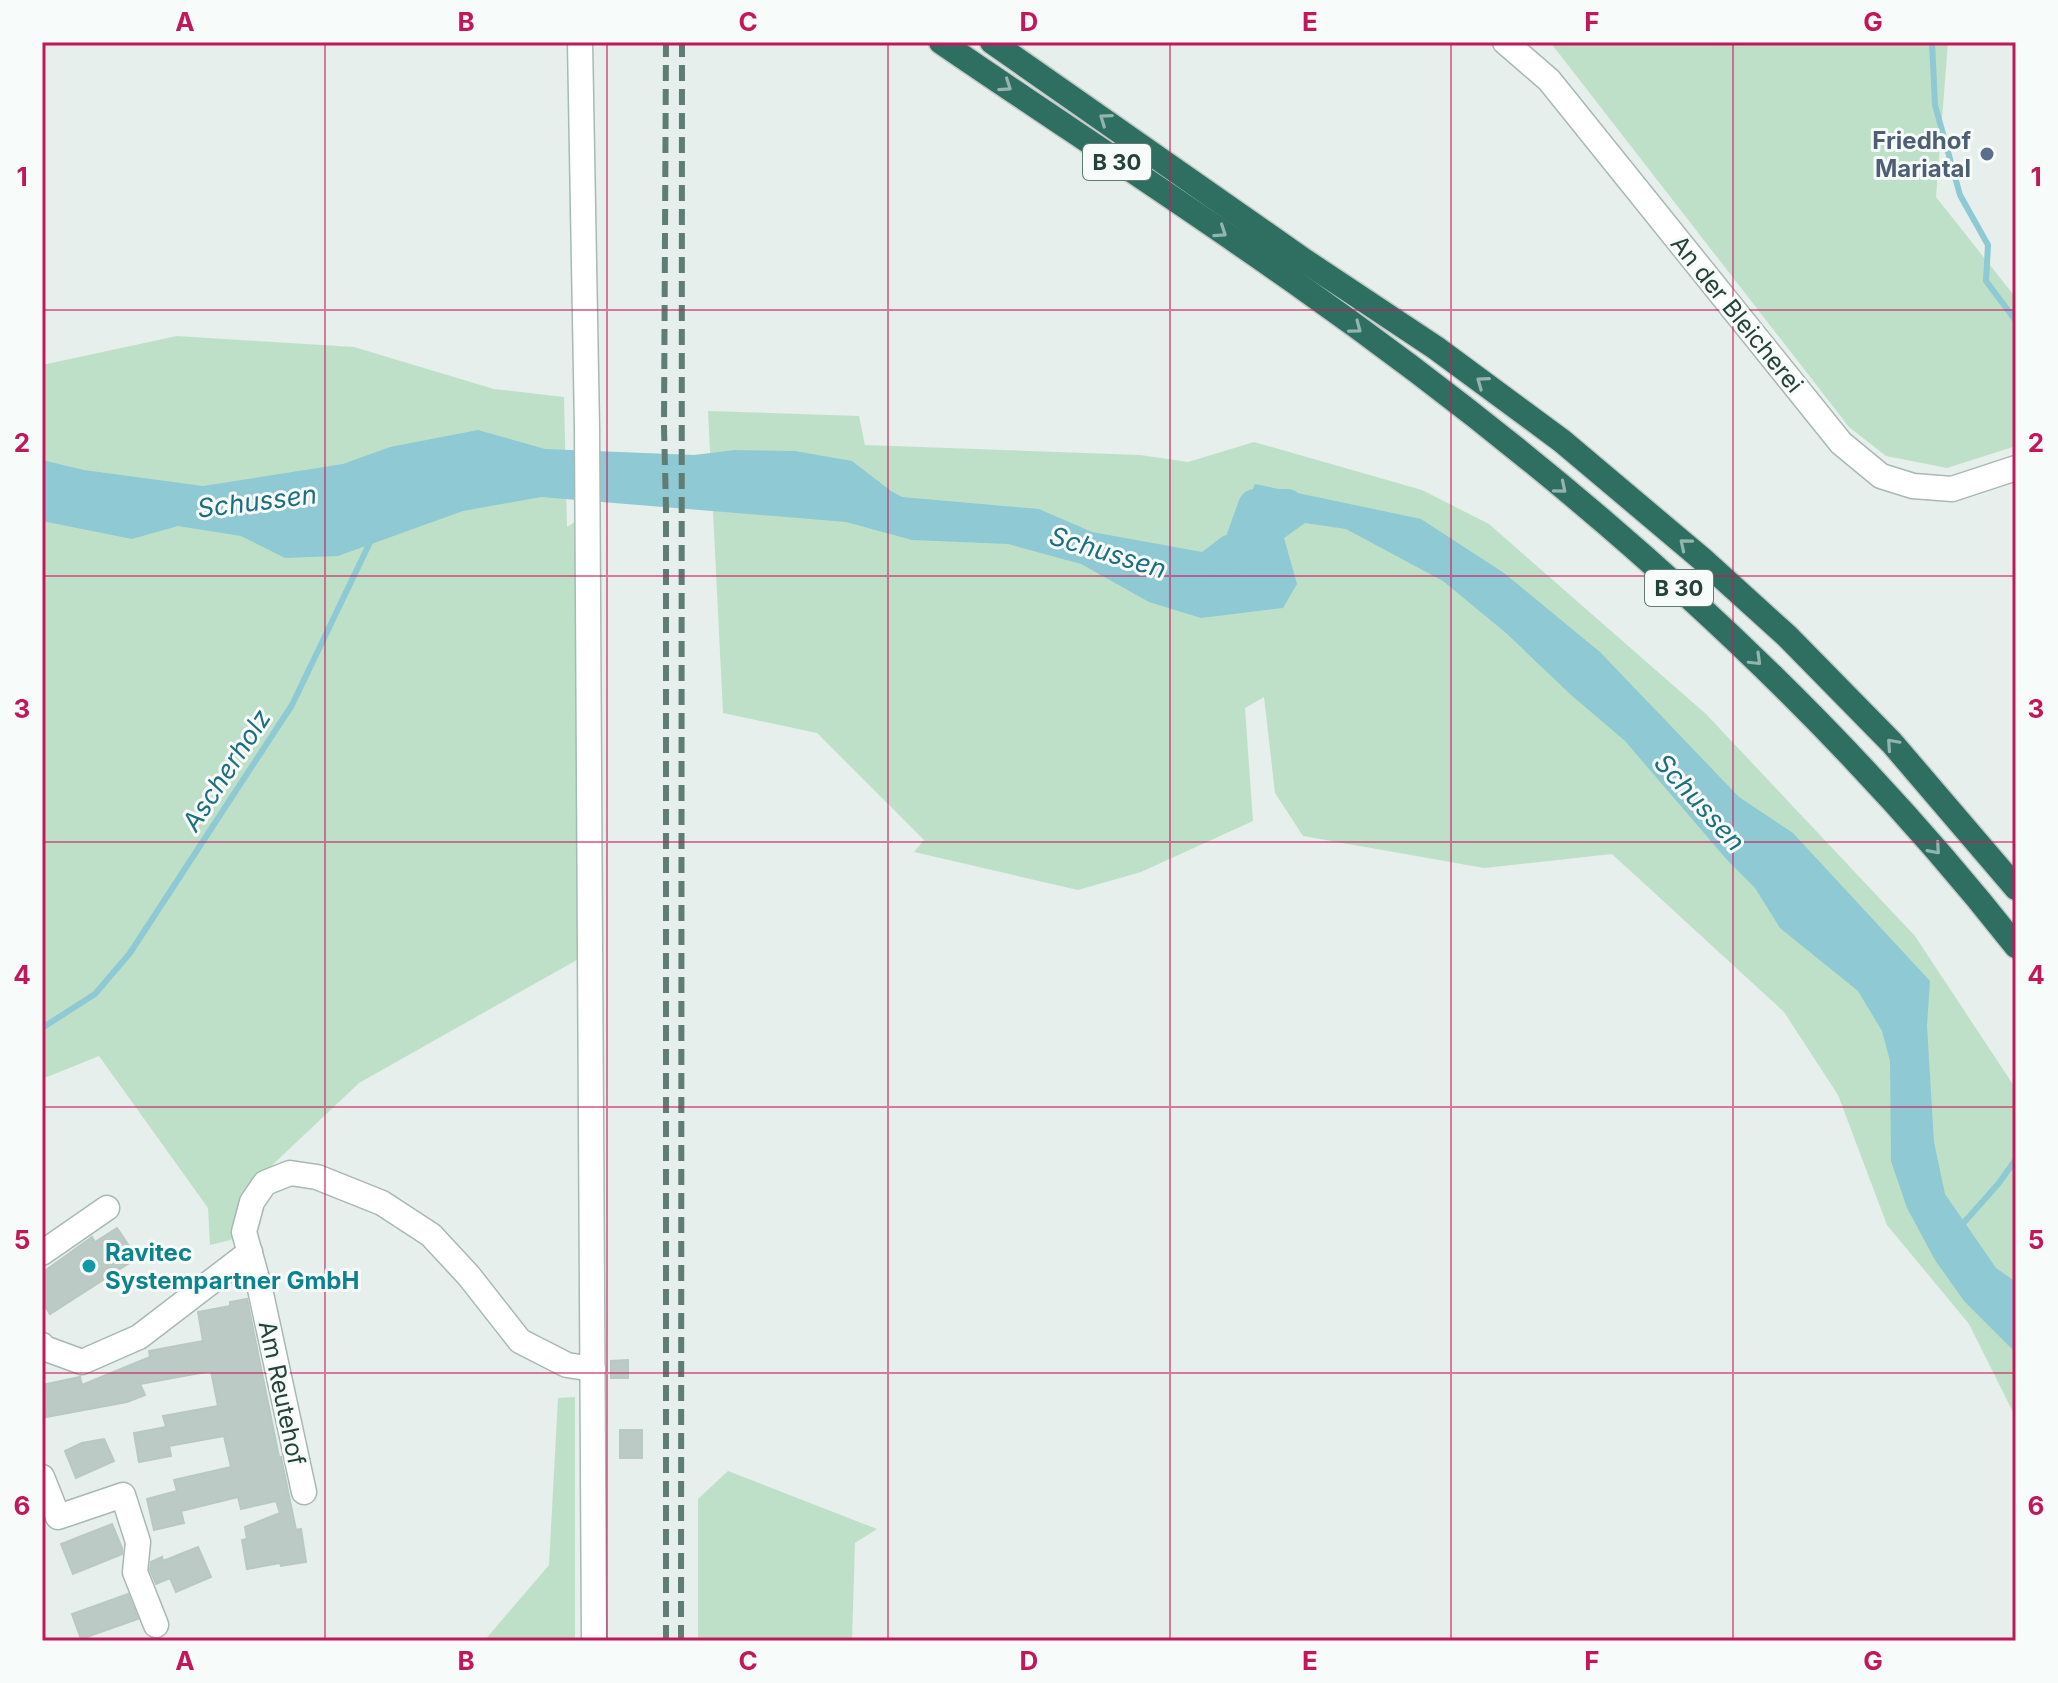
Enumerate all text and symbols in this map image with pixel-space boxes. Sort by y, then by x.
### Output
text: A [175,6,195,37]
text: B [457,6,475,37]
text: C [738,6,758,37]
text: D [1020,6,1038,37]
text: E [1302,6,1318,37]
text: F [1584,6,1600,37]
text: G [1863,6,1883,37]
one-way arrow [997,76,1011,91]
one-way arrow [1099,114,1113,129]
place label: Friedhof Mariatal [1872,126,1971,183]
road number: B 30 [1083,144,1151,180]
marker: Friedhof Mariatal [1978,145,1996,163]
text: 1 [16,161,28,192]
text: 1 [2030,161,2042,192]
one-way arrow [1212,222,1226,237]
street label: An der Bleicherei [1665,230,1809,398]
one-way arrow [1348,318,1362,333]
one-way arrow [1476,377,1491,391]
text: 2 [14,427,30,458]
text: 2 [2028,427,2044,458]
water label: Schussen [196,478,318,524]
one-way arrow [1552,478,1567,493]
water label: Schussen [1046,520,1170,584]
one-way arrow [1679,539,1694,554]
road number: B 30 [1645,570,1713,606]
one-way arrow [1747,650,1761,665]
text: 3 [14,693,30,724]
text: 3 [2028,693,2044,724]
water label: Ascherholz [175,703,277,837]
one-way arrow [1888,738,1902,753]
water label: Schussen [1648,747,1752,857]
one-way arrow [1925,839,1939,854]
text: 4 [13,959,31,990]
text: 4 [2027,959,2045,990]
text: 5 [14,1224,30,1255]
text: 5 [2028,1224,2044,1255]
place label: Ravitec Systempartner GmbH [105,1238,359,1295]
marker: Ravitec Systempartner GmbH [80,1257,98,1275]
street label: Am Reutehof [253,1318,311,1468]
text: 6 [14,1490,30,1521]
text: 6 [2028,1490,2044,1521]
text: A [175,1645,195,1676]
text: B [457,1645,475,1676]
text: C [738,1645,758,1676]
text: D [1020,1645,1038,1676]
text: E [1302,1645,1318,1676]
text: F [1584,1645,1600,1676]
text: G [1863,1645,1883,1676]

